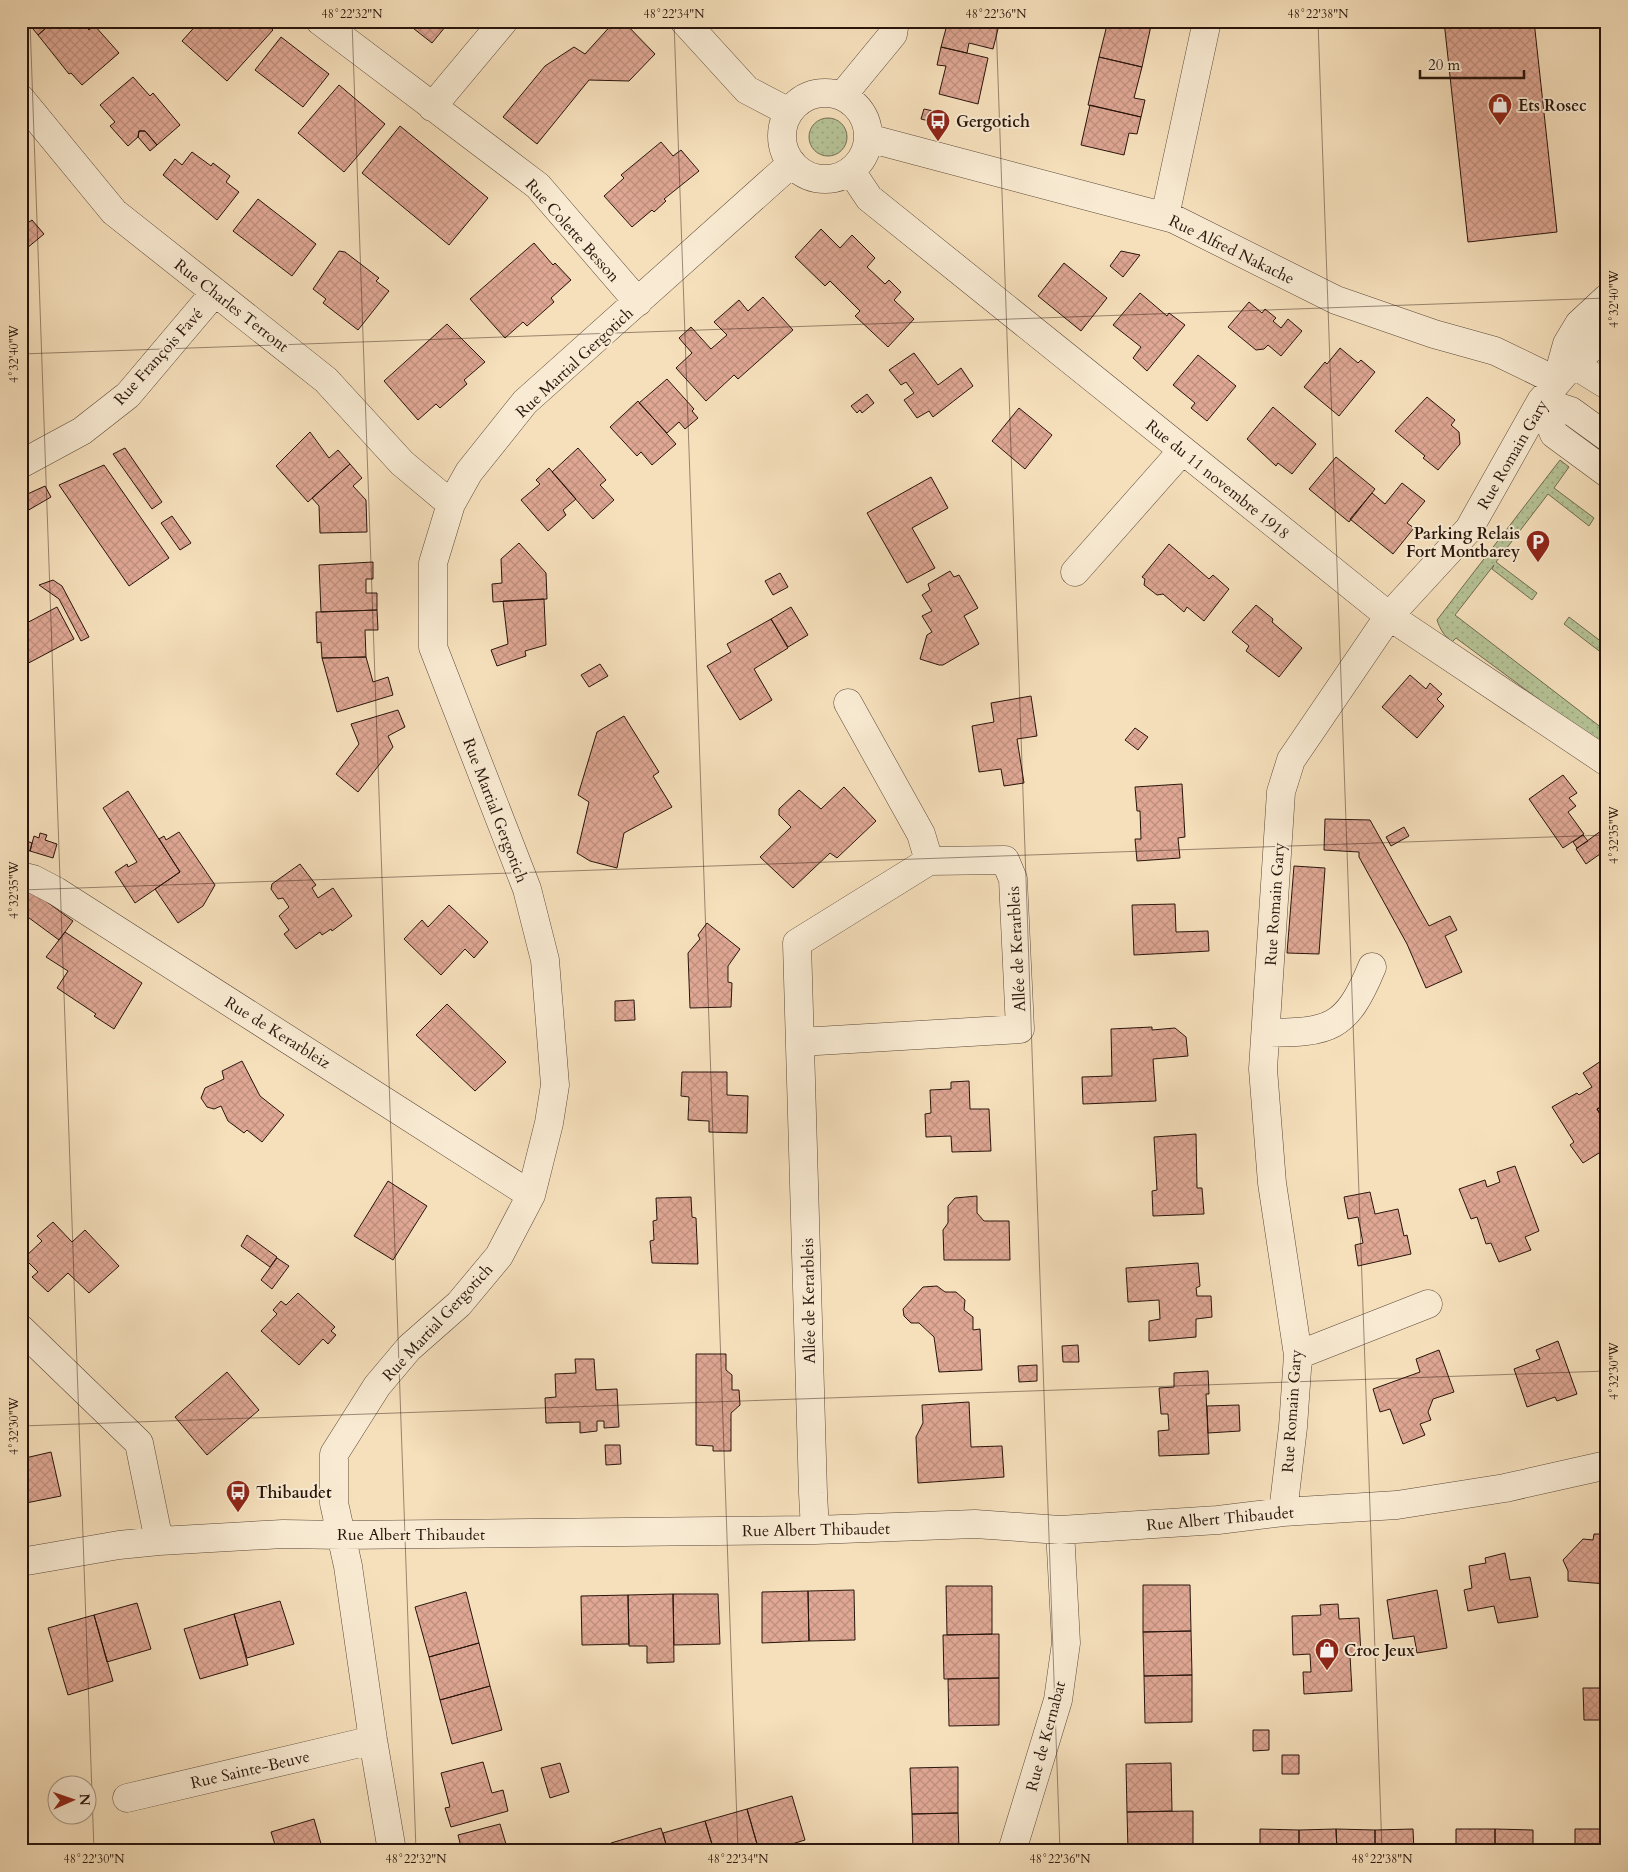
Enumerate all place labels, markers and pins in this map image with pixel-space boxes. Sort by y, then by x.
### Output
shop icon: Ets Rosec [1487,92,1513,126]
place label: Ets Rosec [1518,95,1587,117]
bus stop icon: Gergotich [925,108,951,142]
place label: Gergotich [956,111,1030,133]
place label: Parking Relais Fort Montbarey [1406,523,1520,563]
parking icon: Parking Relais Fort Montbarey [1525,529,1551,563]
bus stop icon: Thibaudet [225,1479,251,1513]
place label: Thibaudet [256,1482,332,1504]
shop icon: Croc Jeux [1314,1637,1340,1671]
place label: Croc Jeux [1344,1640,1415,1662]

